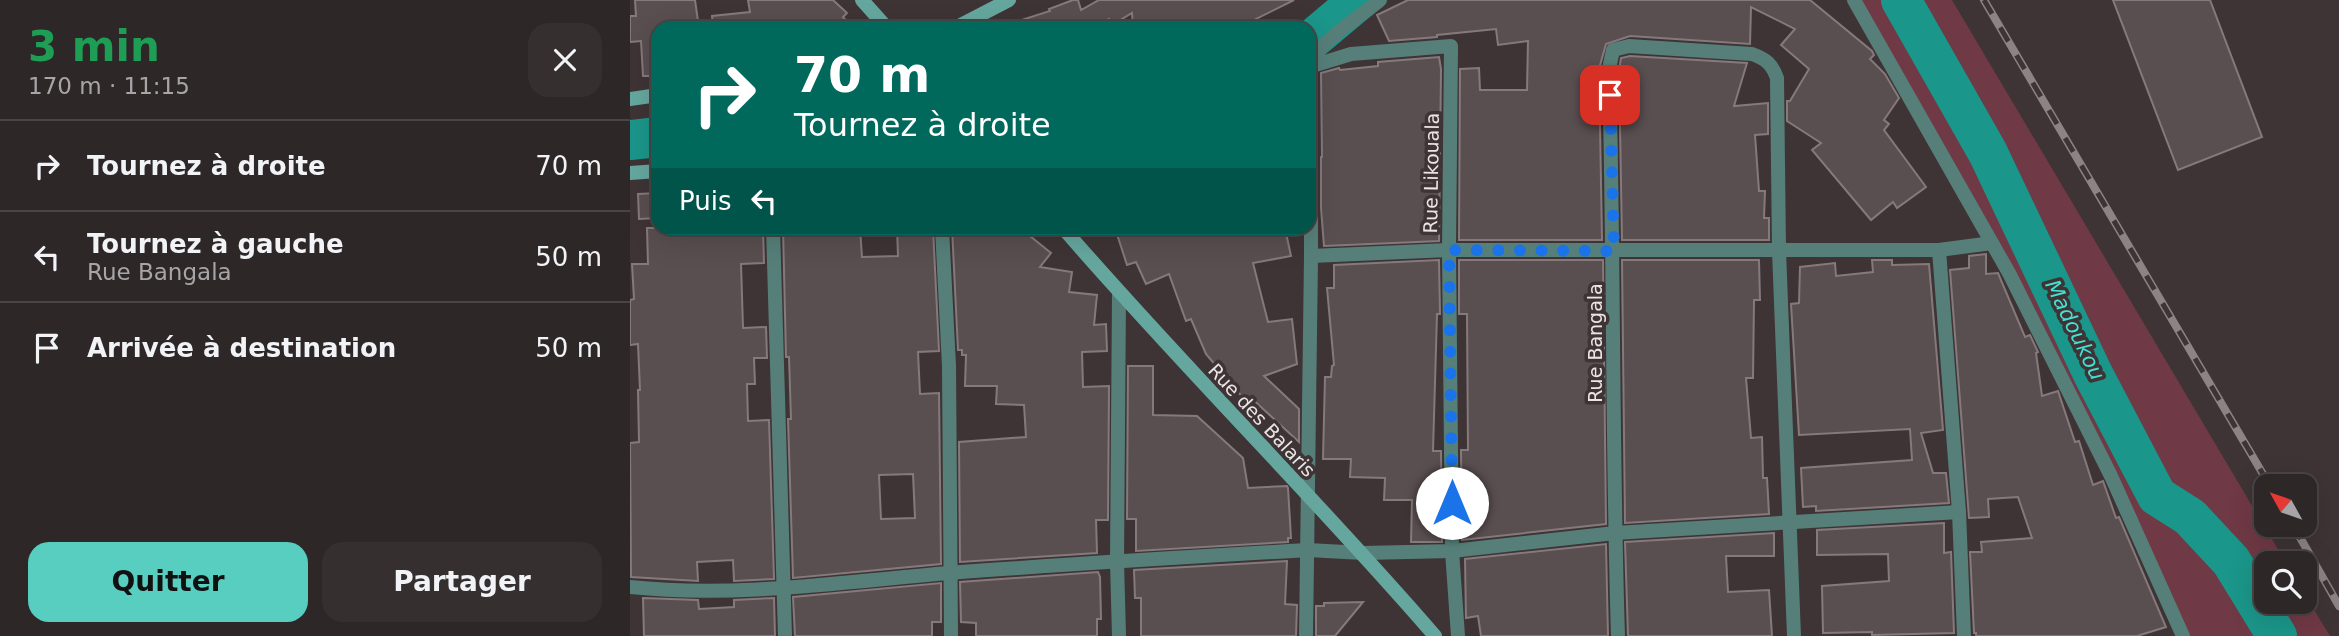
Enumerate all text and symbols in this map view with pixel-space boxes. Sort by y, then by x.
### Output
text: 3 min [28,22,160,71]
button: close [528,23,602,97]
text: 70 m [794,47,930,104]
icon: right [679,49,770,140]
pin [1580,65,1640,125]
text: 170 m · 11:15 [28,73,190,99]
icon: arrive [1591,76,1629,114]
text: Tournez à droite [794,106,1051,144]
street label: Rue Likouala [1419,113,1443,233]
icon: right [28,147,66,185]
text: Tournez à droite [87,151,326,181]
text: 70 m [535,151,602,181]
icon: left [745,182,783,220]
text: Puis [679,186,731,216]
text: Tournez à gauche [87,229,344,259]
icon: left [28,238,66,276]
text: 50 m [535,242,602,272]
text: Rue Bangala [87,259,232,285]
water label: Madoukou [2040,276,2110,384]
street label: Rue Bangala [1584,283,1606,403]
icon: arrive [28,329,66,367]
text: Arrivée à destination [87,333,396,363]
text: 50 m [535,333,602,363]
street label: Rue des Balaris [1204,359,1320,481]
position arrow [1415,466,1489,540]
north arrow [2254,474,2317,537]
map controls [2254,474,2317,614]
button: Quitter [28,542,308,622]
button: Partager [322,542,602,622]
button: search [2254,551,2317,614]

